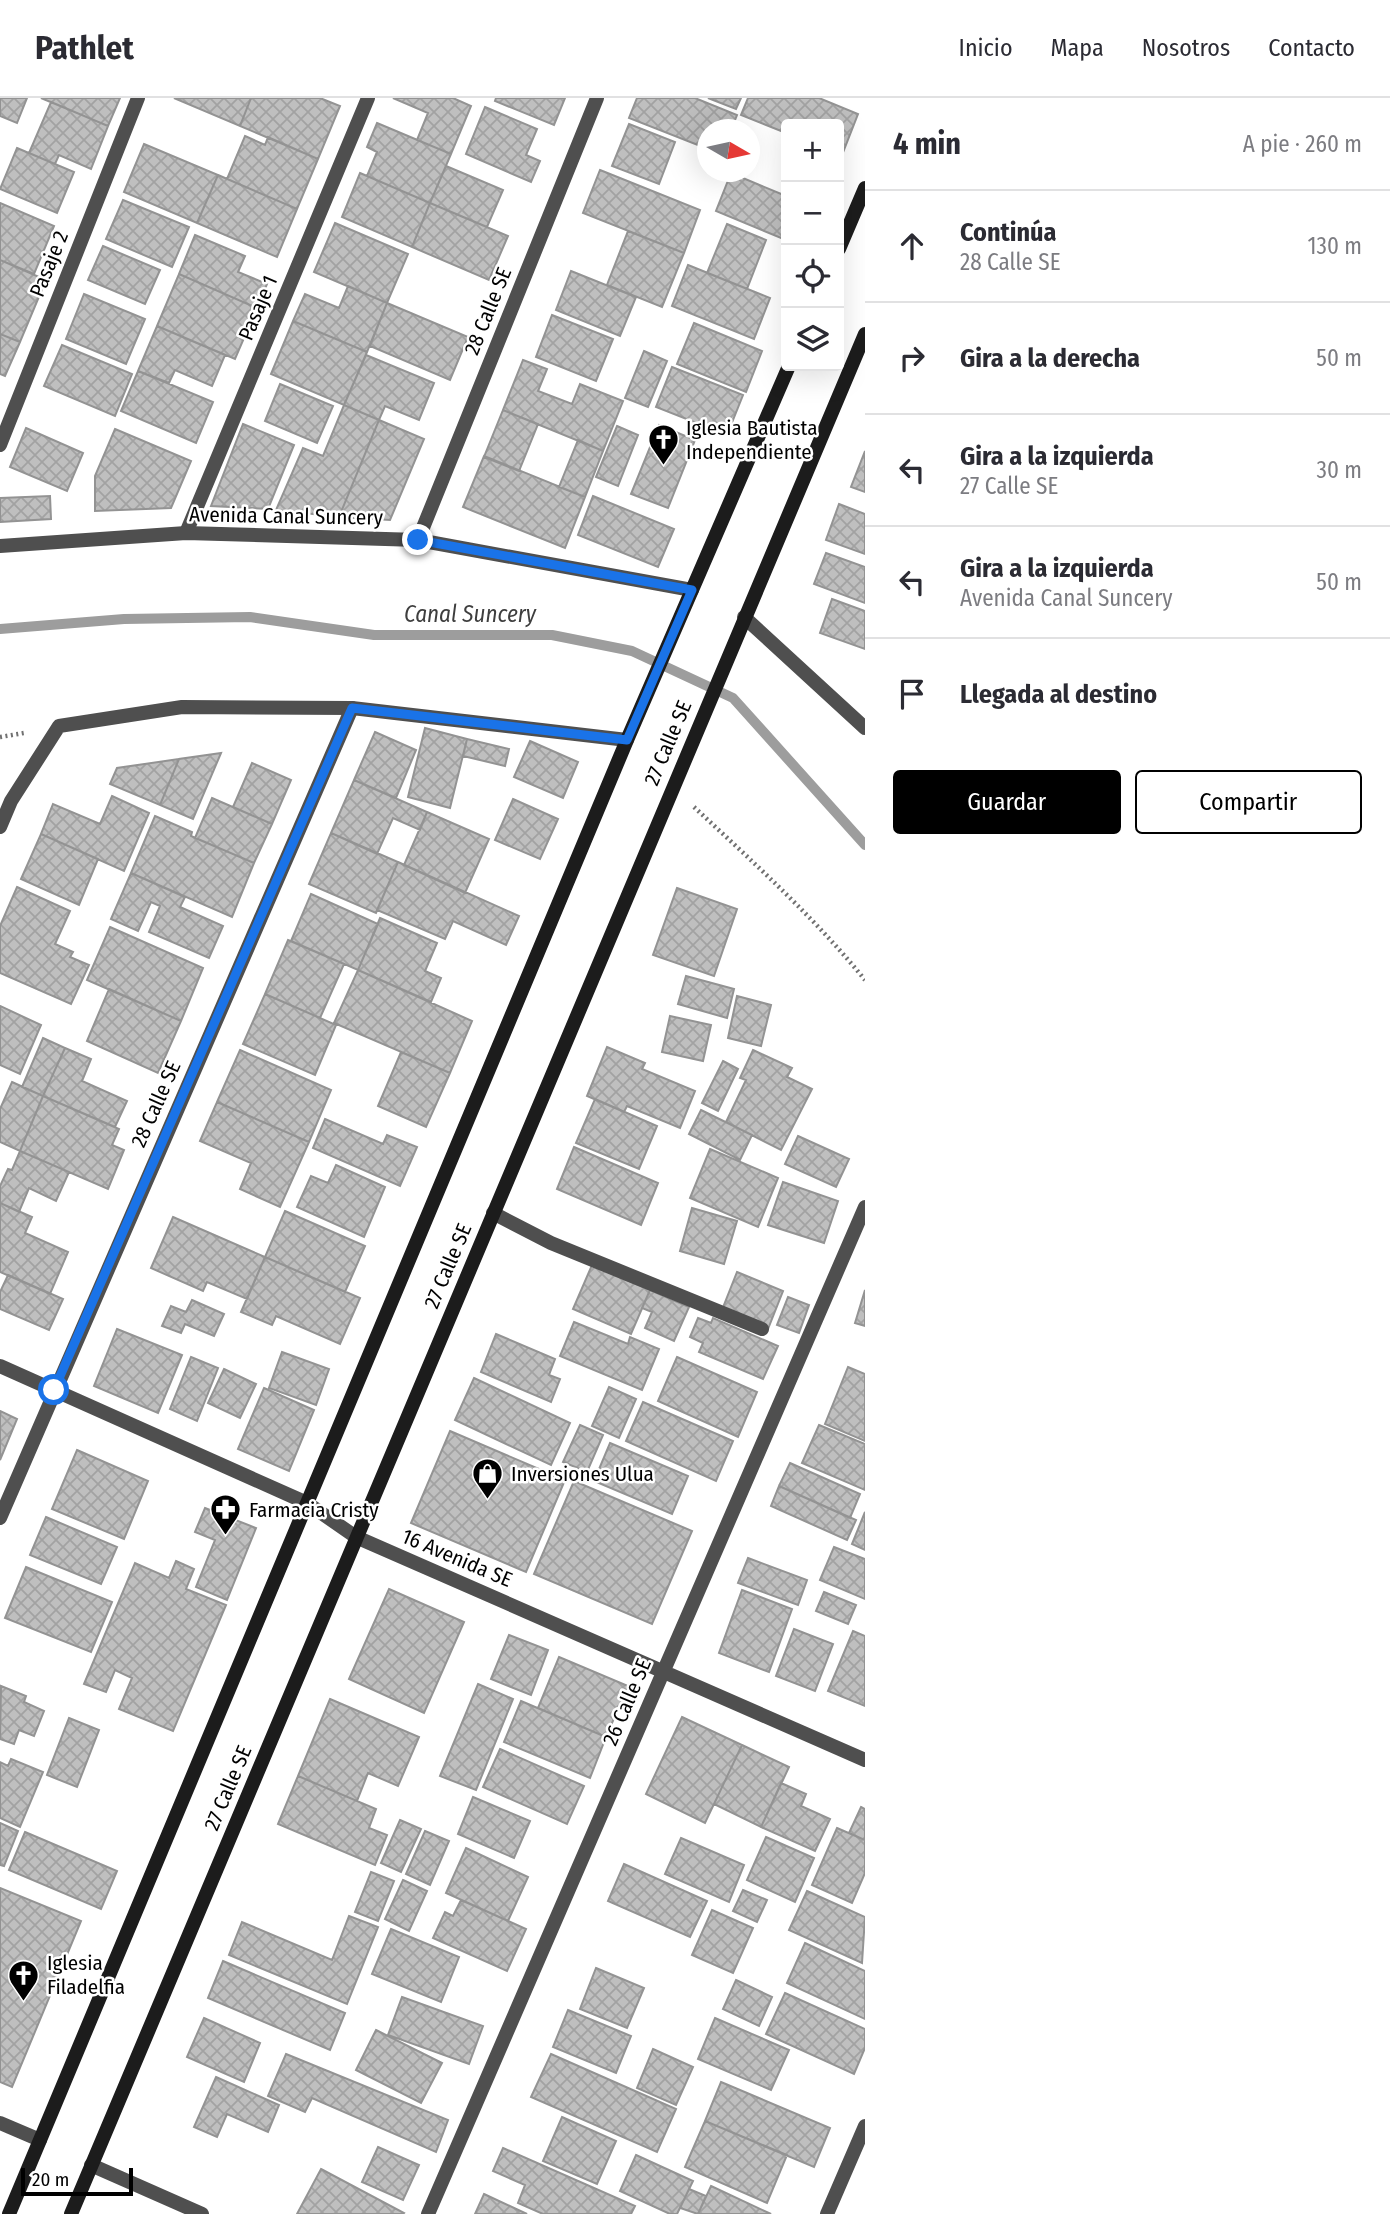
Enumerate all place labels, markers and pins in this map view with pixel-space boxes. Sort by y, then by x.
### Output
place label: Iglesia Bautista Independiente [686,415,818,465]
church icon: Iglesia Bautista Independiente [646,423,680,467]
shop icon: Inversiones Ulua [471,1457,505,1501]
place label: Inversiones Ulua [511,1461,654,1487]
pharmacy icon: Farmacia Cristy [209,1493,243,1537]
place label: Farmacia Cristy [249,1497,379,1523]
place label: Iglesia Filadelfia [47,1950,125,2000]
church icon: Iglesia Filadelfia [7,1958,41,2002]

